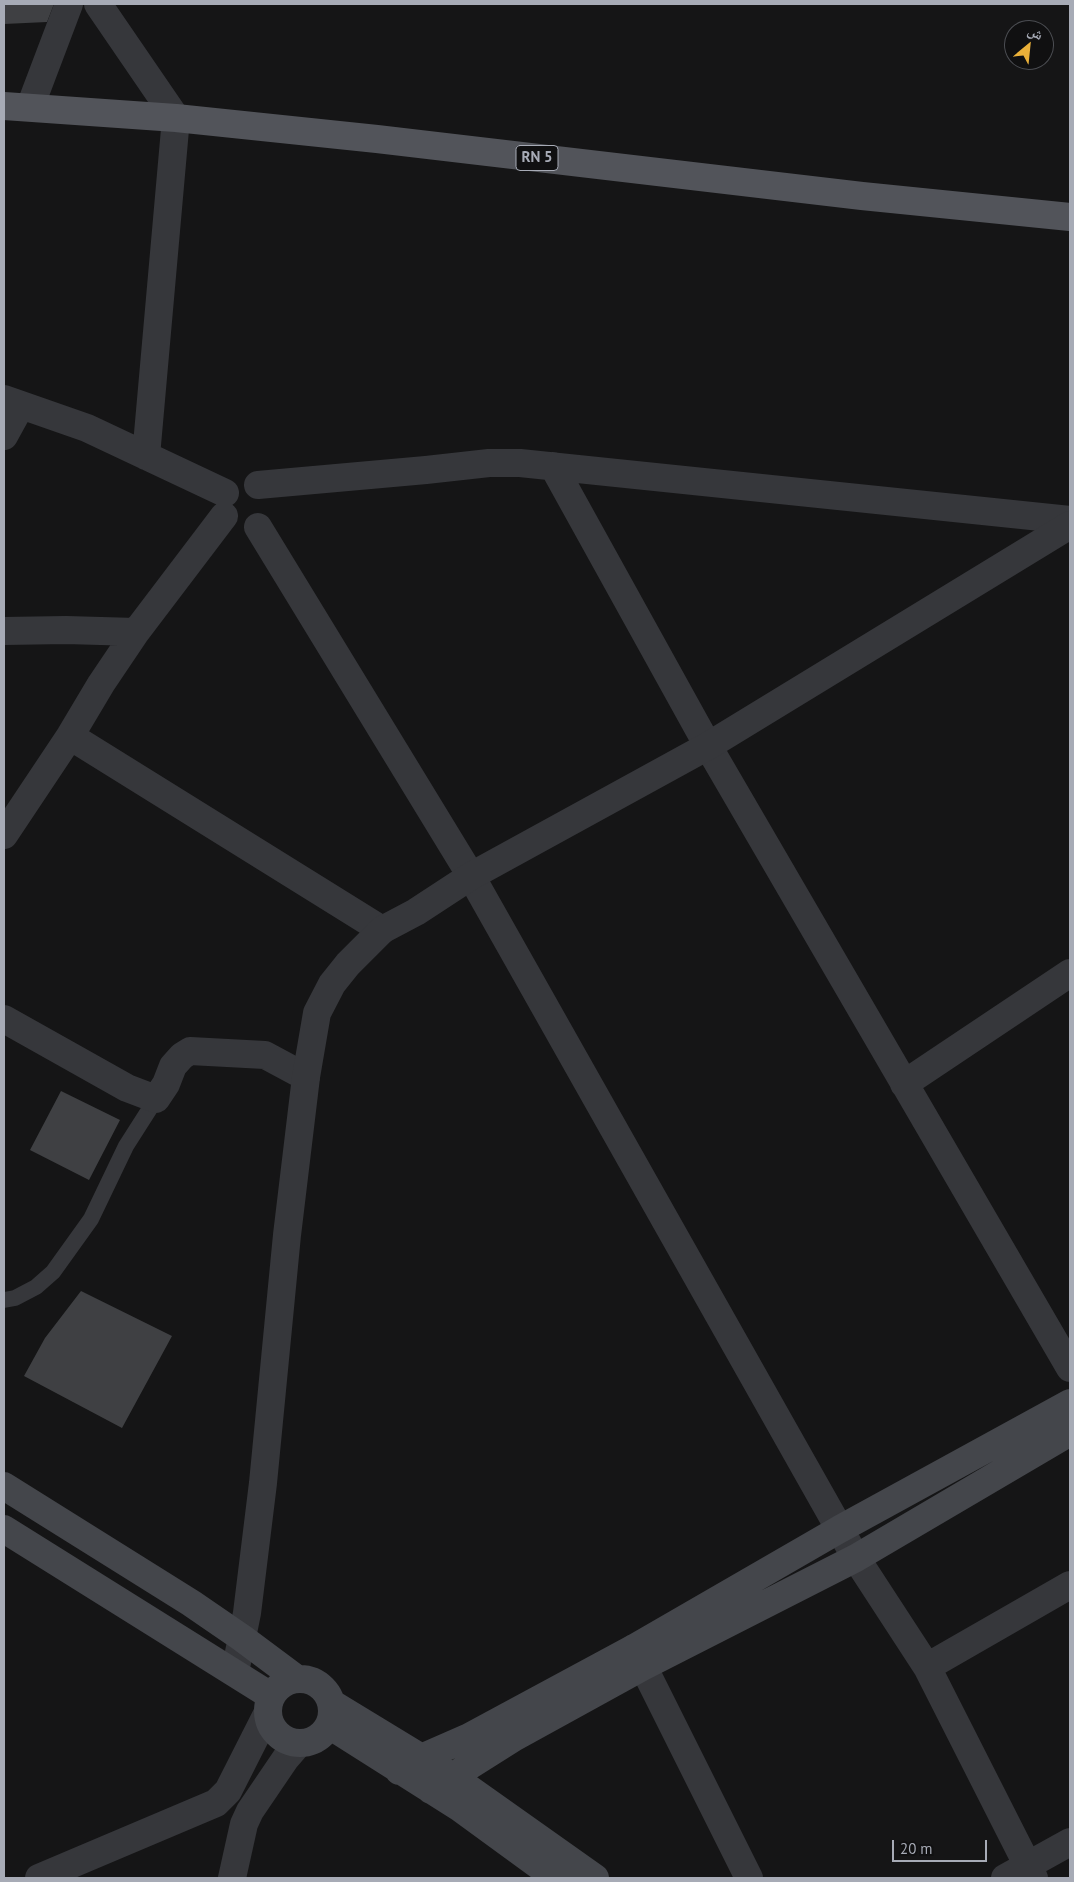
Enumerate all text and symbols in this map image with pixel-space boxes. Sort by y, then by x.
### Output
north arrow [1004,20,1054,70]
text: ش [1025,21,1046,44]
road number: RN 5 [516,146,558,170]
scale bar [894,1830,989,1862]
text: 20 m [900,1839,933,1858]

